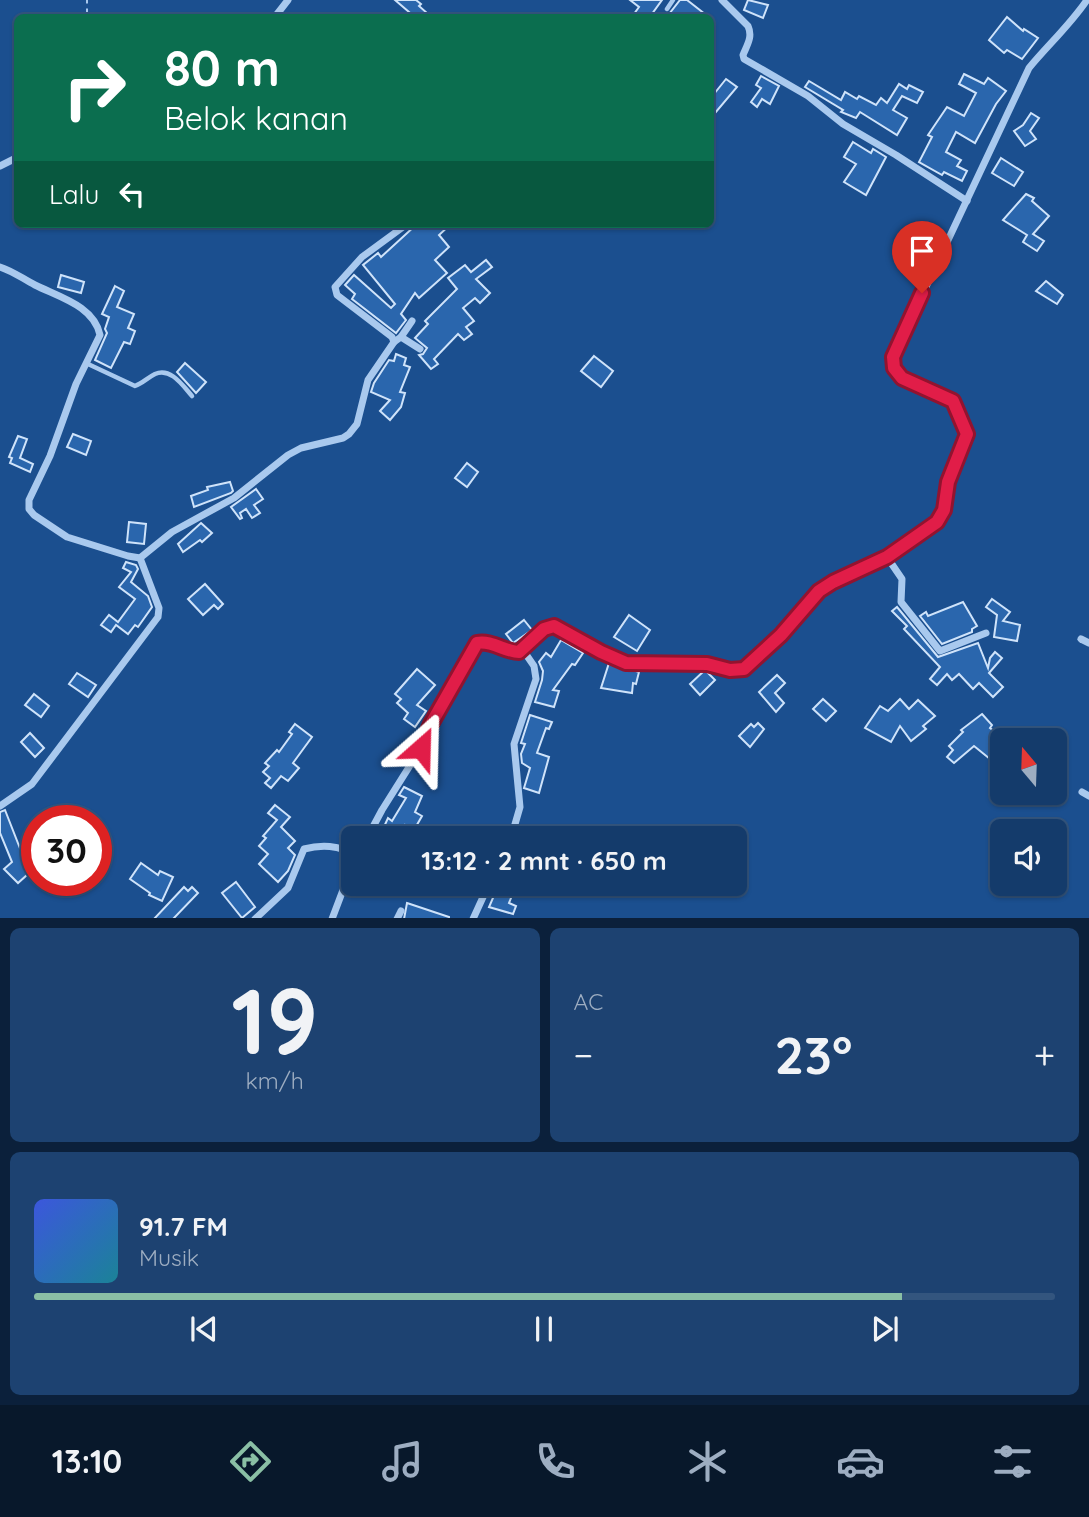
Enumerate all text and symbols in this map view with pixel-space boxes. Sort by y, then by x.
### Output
text: 80 m [164,37,280,98]
icon: right [49,42,140,133]
text: Belok kanan [164,98,348,138]
icon: left [113,175,151,213]
text: Lalu [49,178,99,211]
pin [892,221,952,293]
icon: arrive [903,232,941,270]
position arrow [384,711,458,785]
north arrow [990,728,1068,805]
map controls [990,728,1067,896]
speed limit sign: 30 [21,805,112,896]
button: sound [990,819,1067,896]
text: 13:12 · 2 mnt · 650 m [421,844,667,877]
text: 19 [231,963,318,1077]
text: AC [574,987,603,1016]
text: 23° [774,1022,852,1087]
text: − [574,1031,593,1079]
text: + [1034,1031,1055,1079]
text: km/h [246,1066,304,1095]
text: 91.7 FM [139,1210,228,1243]
text: Musik [139,1243,199,1272]
icon: previous [185,1310,223,1348]
icon: pause [525,1310,563,1348]
icon: next [866,1310,904,1348]
icon: directions [226,1437,275,1486]
icon: music [378,1437,427,1486]
icon: phone [531,1437,580,1486]
icon: climate [683,1437,732,1486]
icon: car [836,1437,885,1486]
icon: filters [988,1437,1037,1486]
text: 13:10 [52,1441,122,1481]

